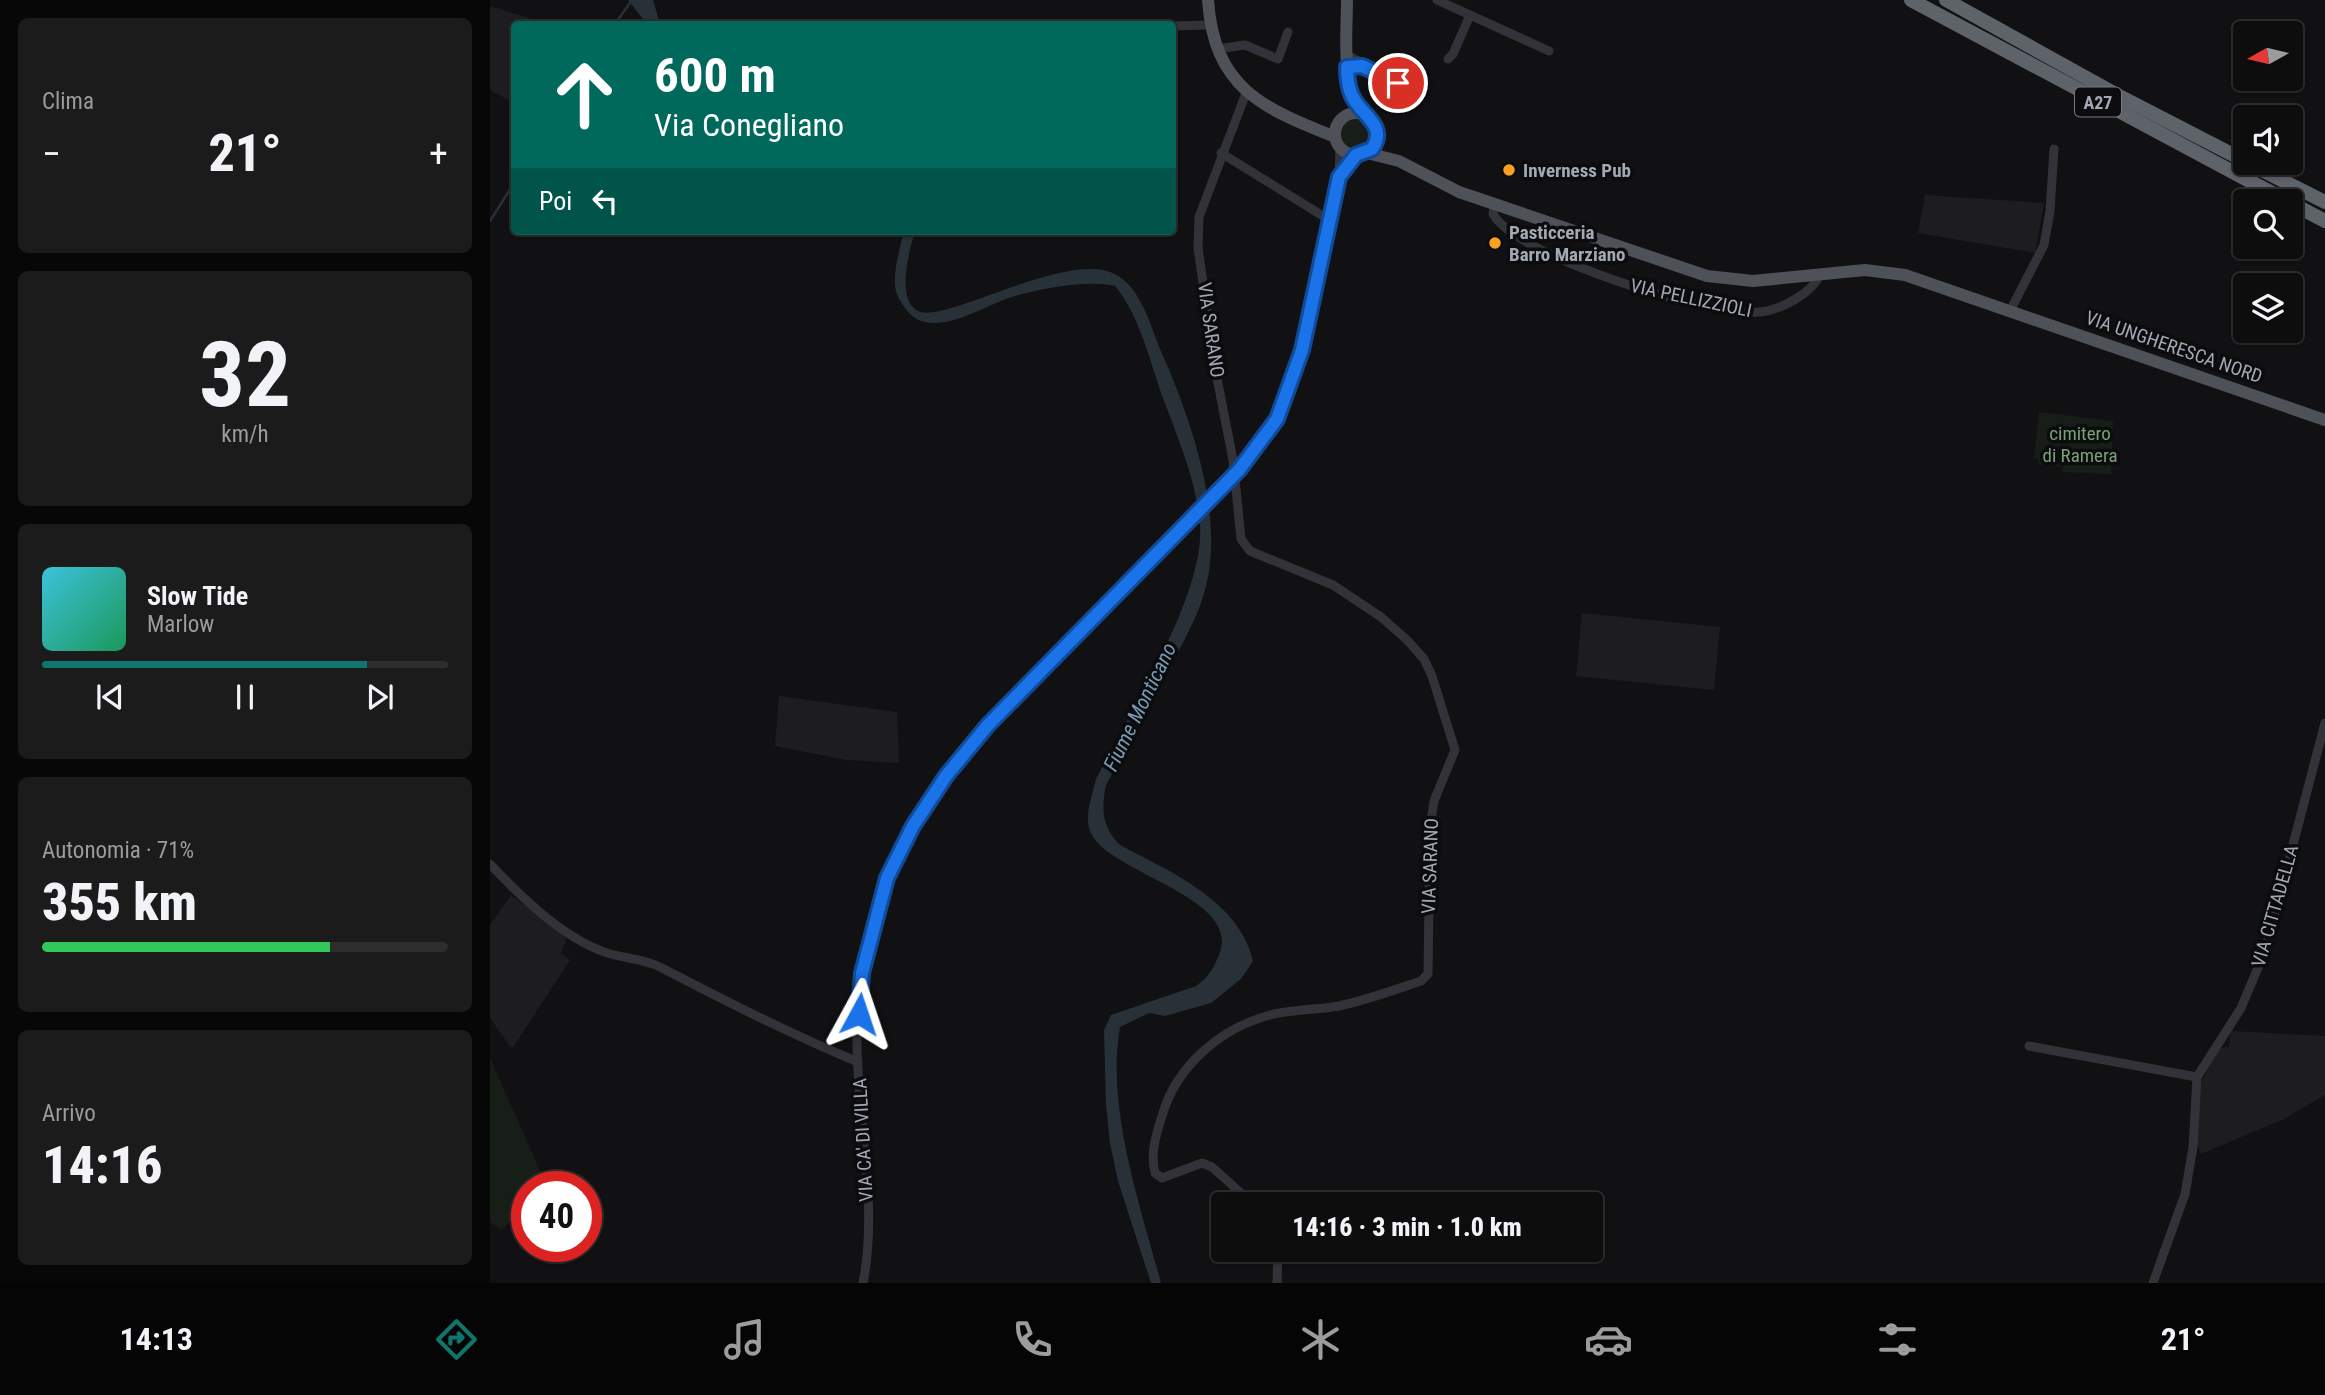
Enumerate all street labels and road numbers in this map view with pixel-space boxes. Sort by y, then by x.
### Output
road number: A27 [2075,88,2121,116]
street label: VIA PELLIZZIOLI [1628,274,1754,322]
street label: VIA SARANO [1193,281,1229,379]
street label: VIA UNGHERESCA NORD [2083,306,2265,388]
street label: VIA SARANO [1417,818,1443,914]
street label: VIA CITTADELLA [2247,842,2303,970]
street label: VIA CA' DI VILLA [848,1078,878,1202]

